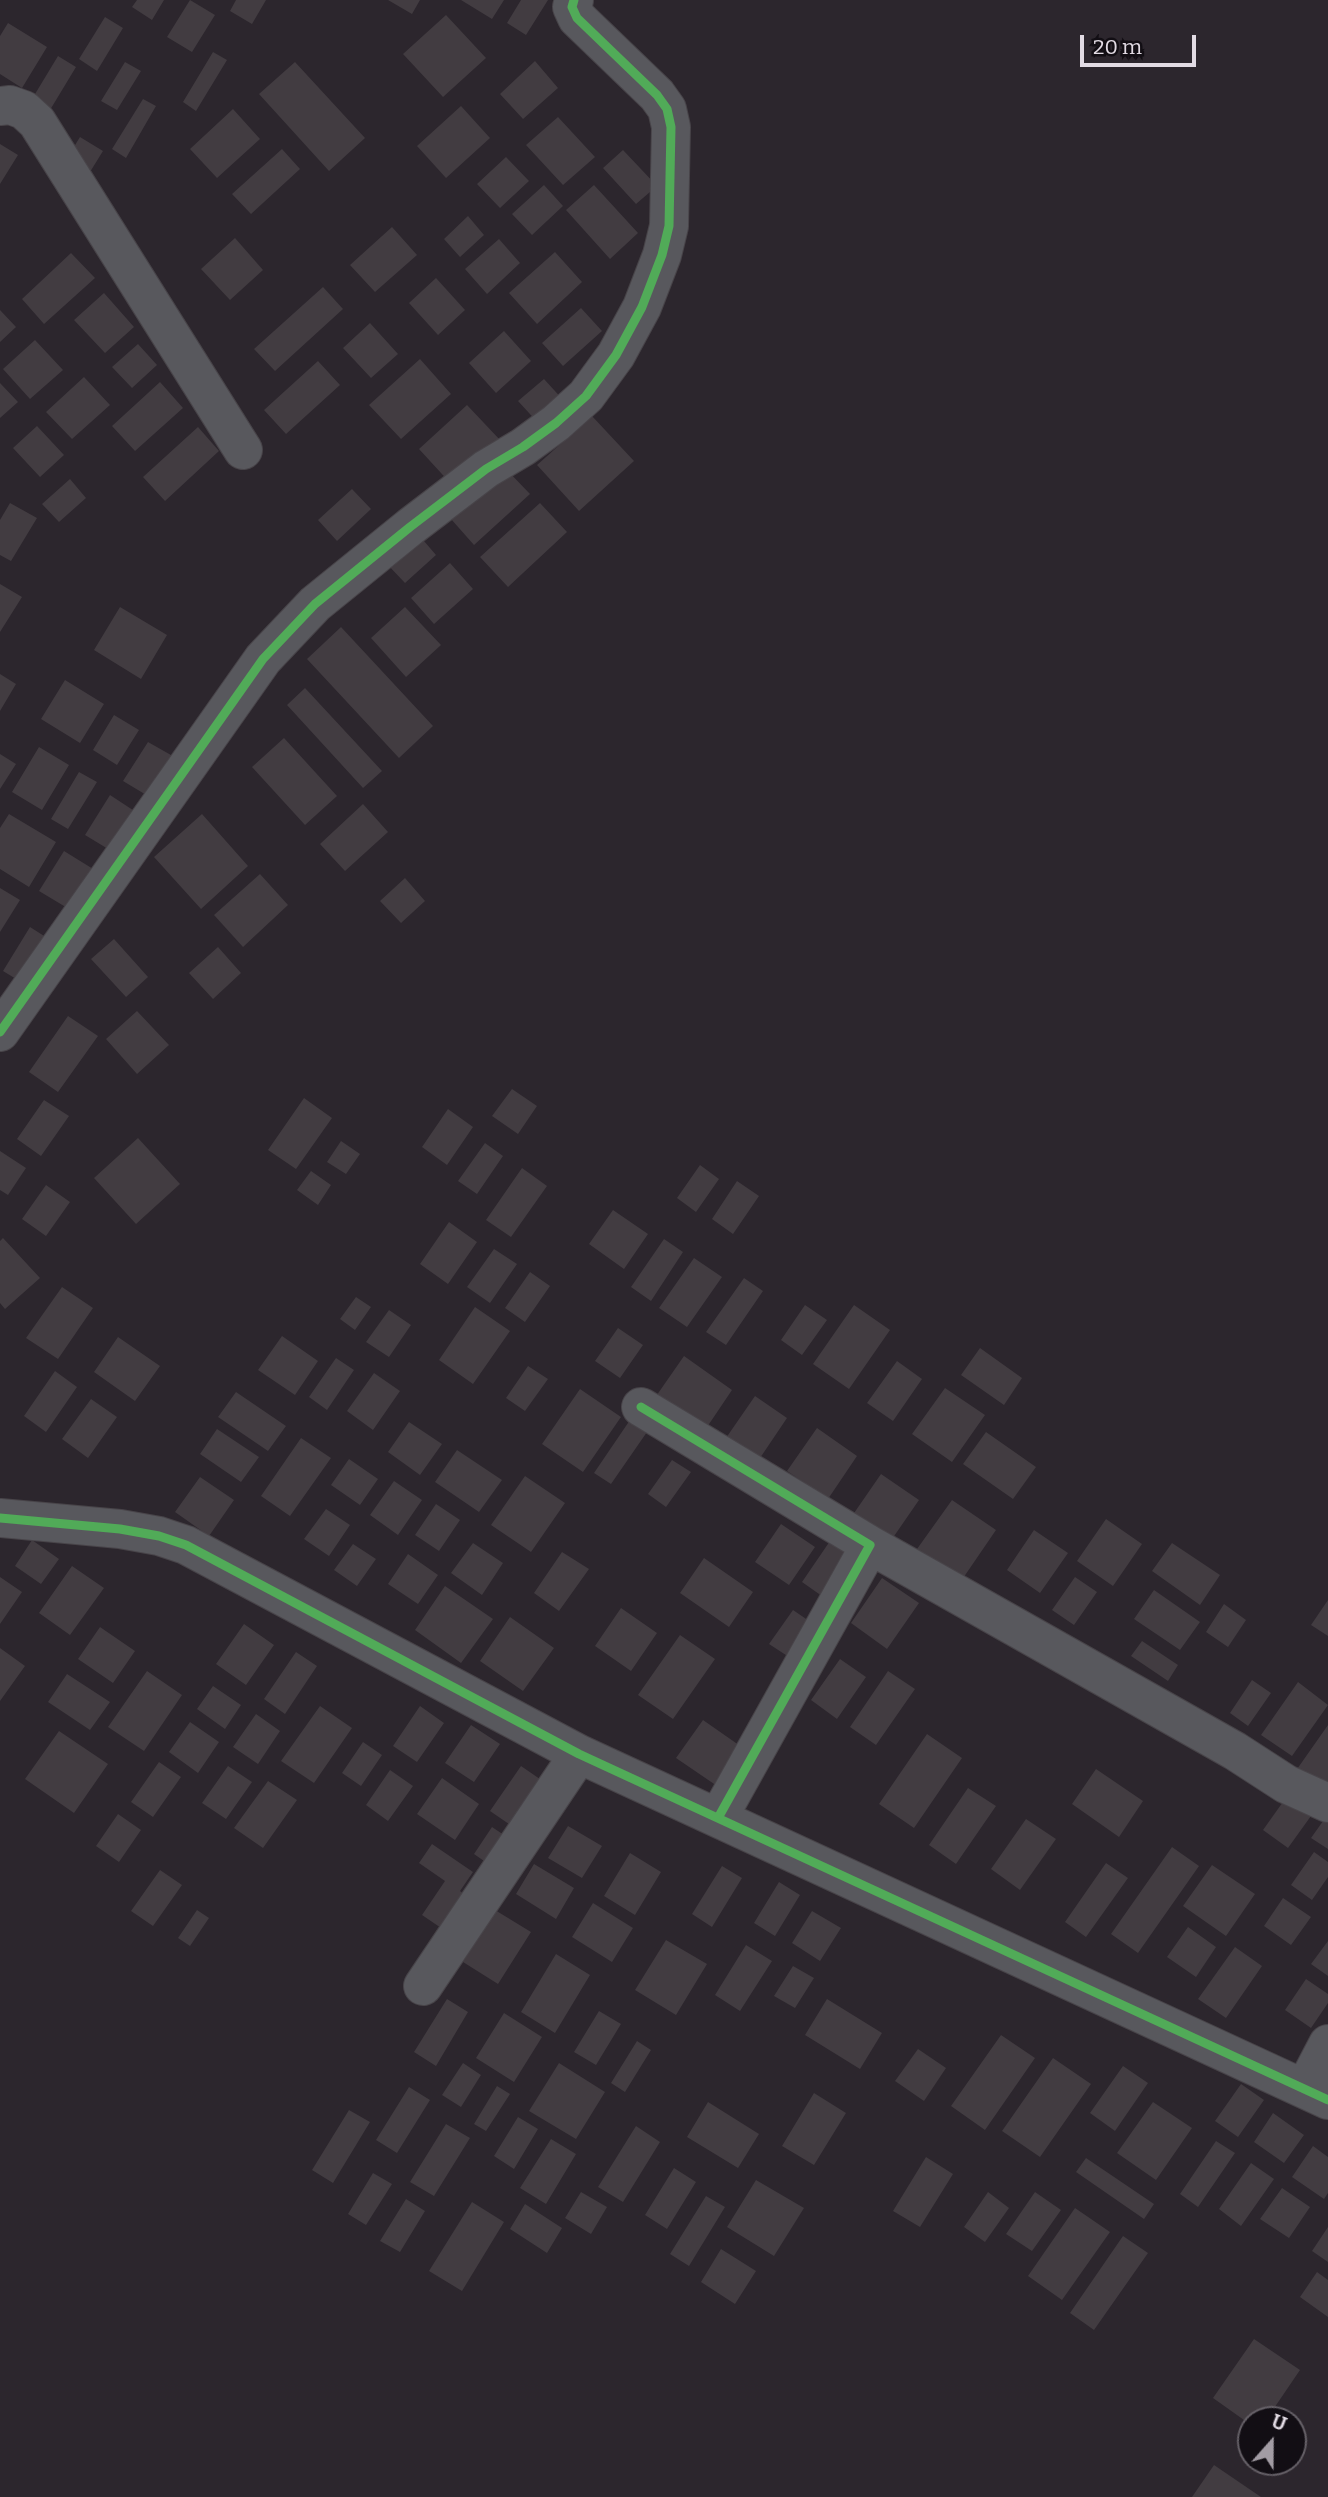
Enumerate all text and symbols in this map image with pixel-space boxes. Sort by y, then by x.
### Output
scale bar [1083,21,1198,65]
text: 20 m [1093,34,1142,60]
north arrow [1237,2406,1307,2476]
text: U [1268,2410,1290,2436]

